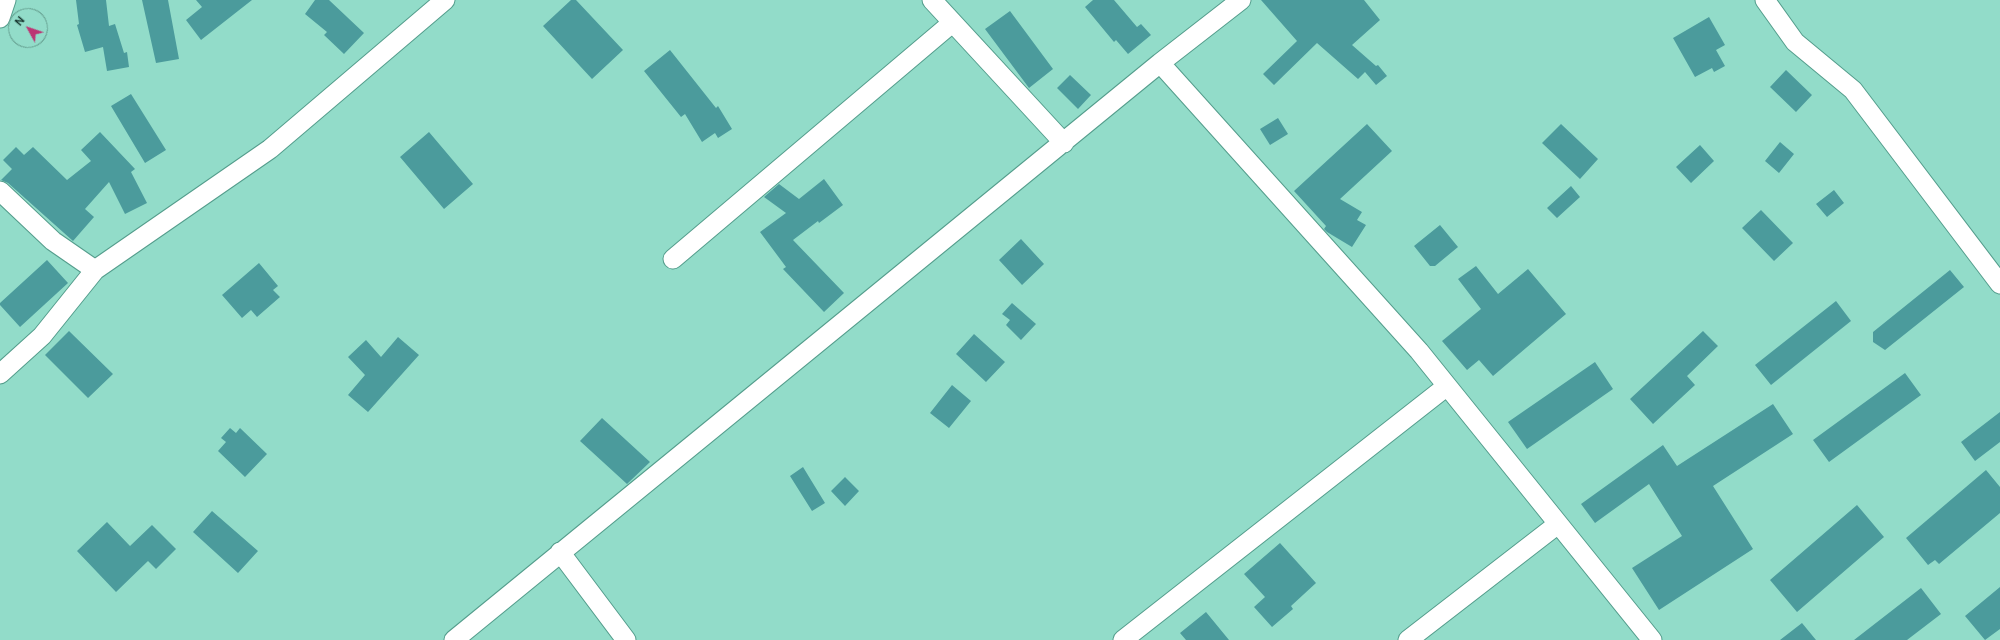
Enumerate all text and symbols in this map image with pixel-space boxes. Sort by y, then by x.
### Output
north arrow [8,8,48,48]
text: N [12,13,28,29]

